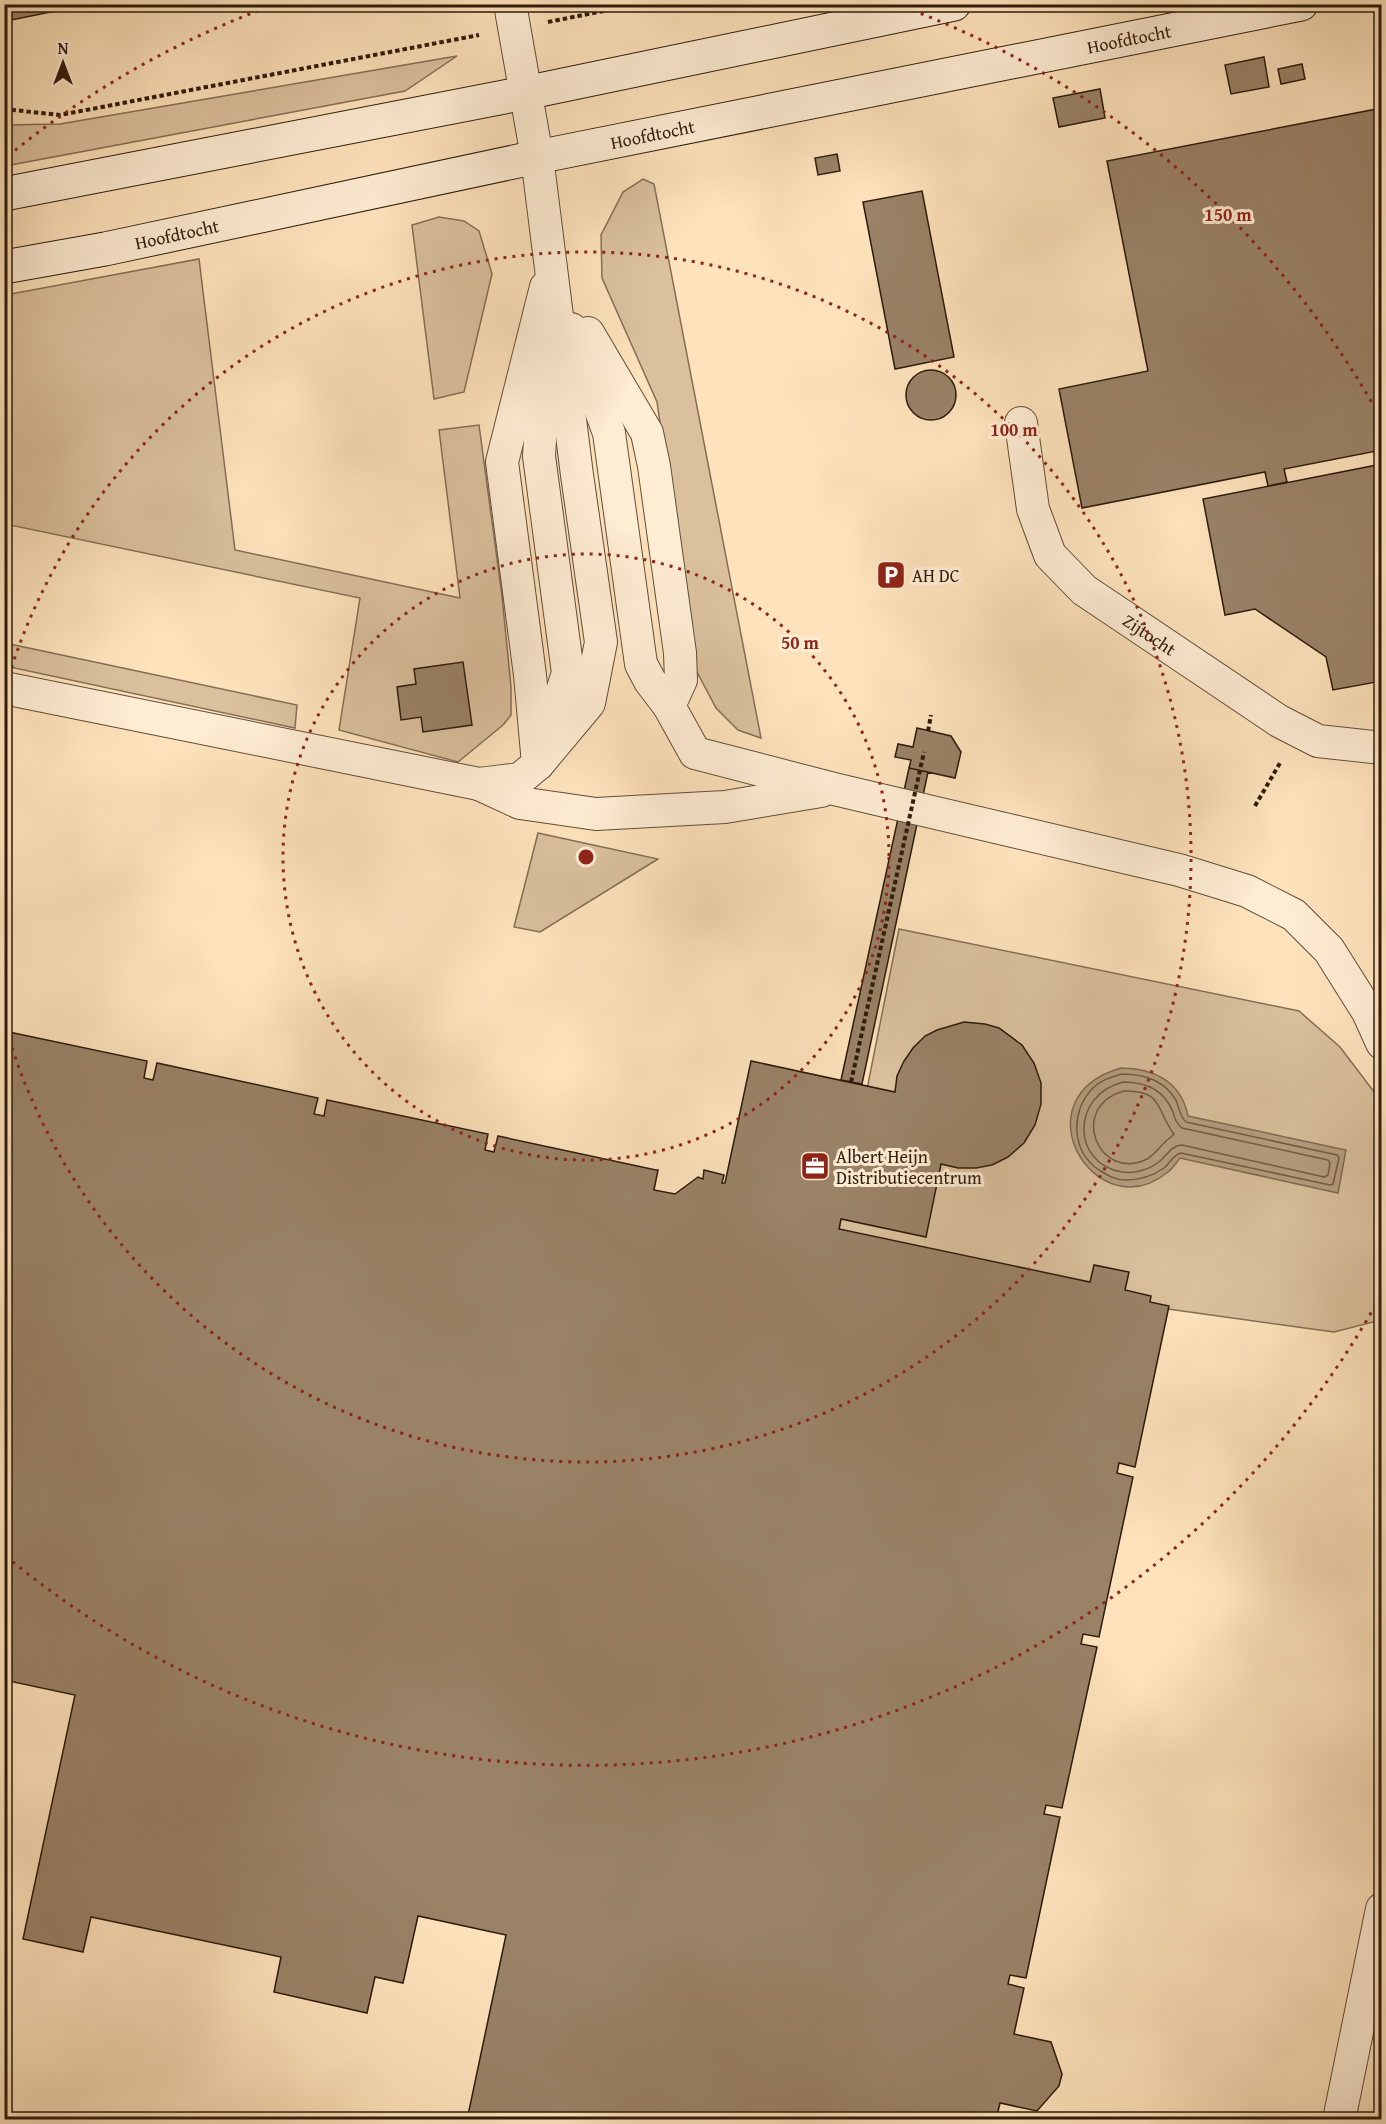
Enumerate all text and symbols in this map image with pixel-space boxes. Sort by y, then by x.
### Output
street label: Hoofdtocht [1084,17,1174,60]
north arrow [33,33,93,93]
text: N [58,36,69,60]
street label: Hoofdtocht [608,112,698,156]
text: 150 m [1204,201,1252,228]
street label: Hoofdtocht [132,211,222,256]
text: 100 m [990,416,1038,443]
parking icon: AH DC [875,559,907,591]
place label: AH DC [912,562,960,589]
street label: Zijtocht [1118,607,1182,662]
text: 50 m [781,629,820,656]
centre of rings [576,847,596,867]
place label: Albert Heijn Distributiecentrum [836,1143,982,1191]
office icon: Albert Heijn Distributiecentrum [799,1150,831,1182]

